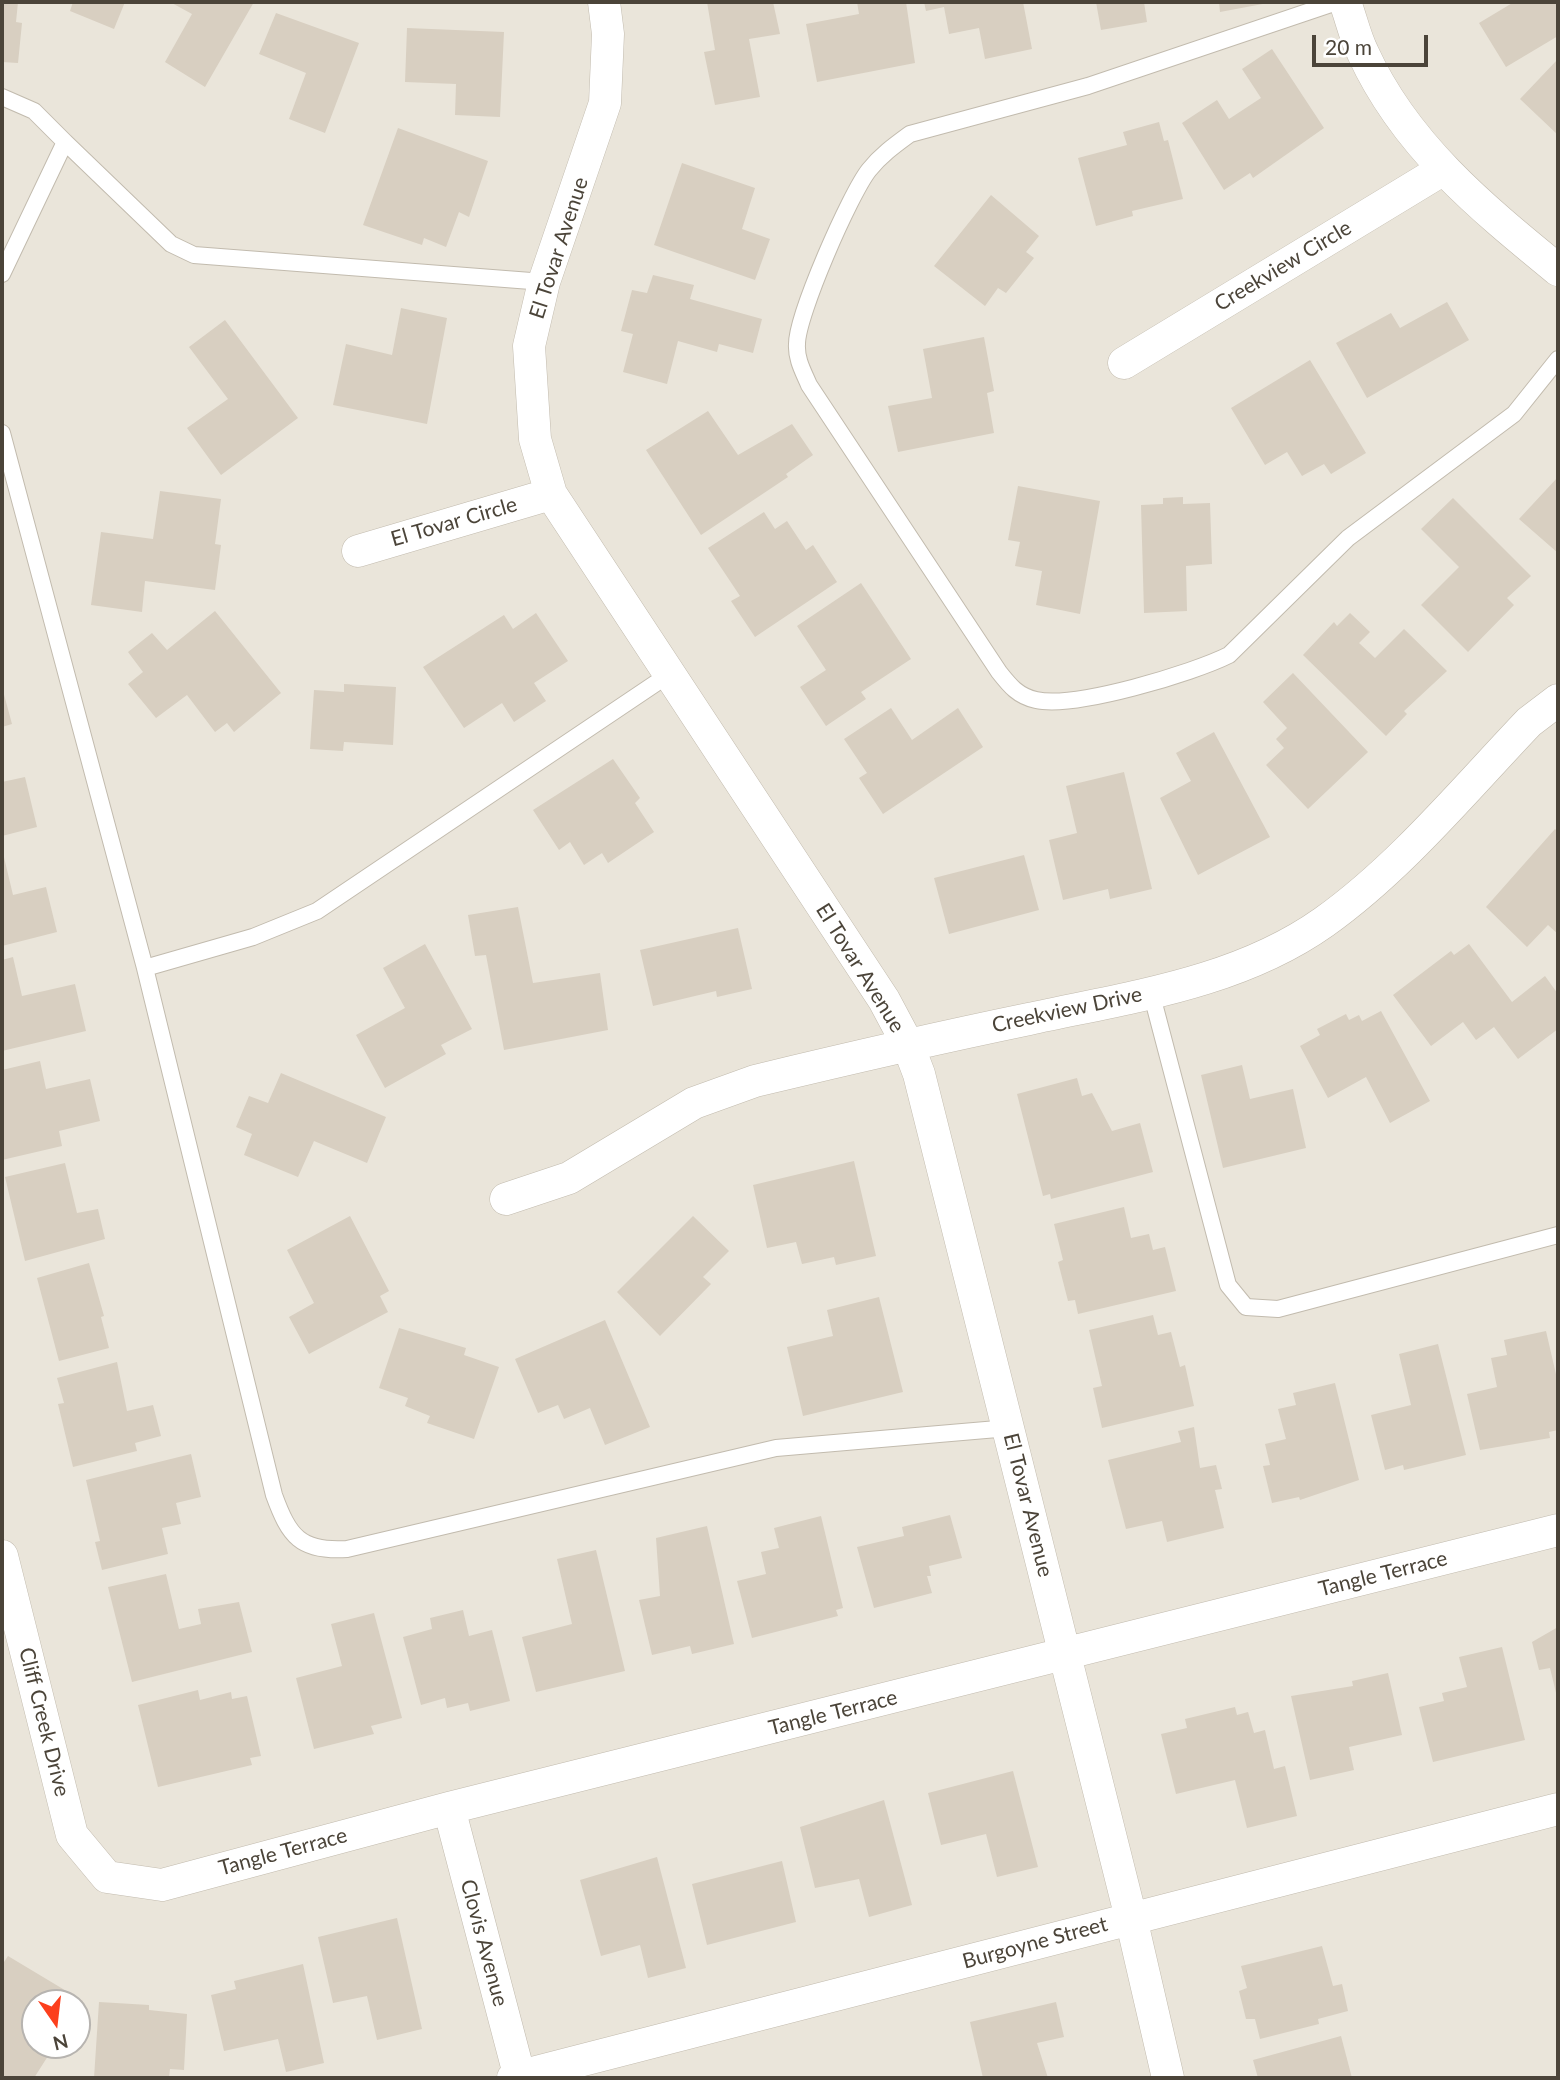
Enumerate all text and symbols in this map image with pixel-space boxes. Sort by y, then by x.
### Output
scale bar [1315,21,1430,65]
text: 20 m [1325,34,1372,59]
street label: El Tovar Avenue [524,174,594,322]
street label: Creekview Circle [1210,215,1356,317]
street label: El Tovar Circle [388,492,520,552]
street label: El Tovar Avenue [810,899,910,1037]
street label: Creekview Drive [990,982,1144,1038]
street label: El Tovar Avenue [998,1430,1058,1580]
street label: Tangle Terrace [1316,1546,1450,1602]
street label: Cliff Creek Drive [13,1645,75,1799]
street label: Tangle Terrace [766,1685,900,1741]
street label: Tangle Terrace [216,1823,350,1881]
street label: Clovis Avenue [455,1877,513,2009]
street label: Burgoyne Street [960,1912,1110,1974]
north arrow [21,1989,91,2059]
text: N [51,2030,71,2056]

